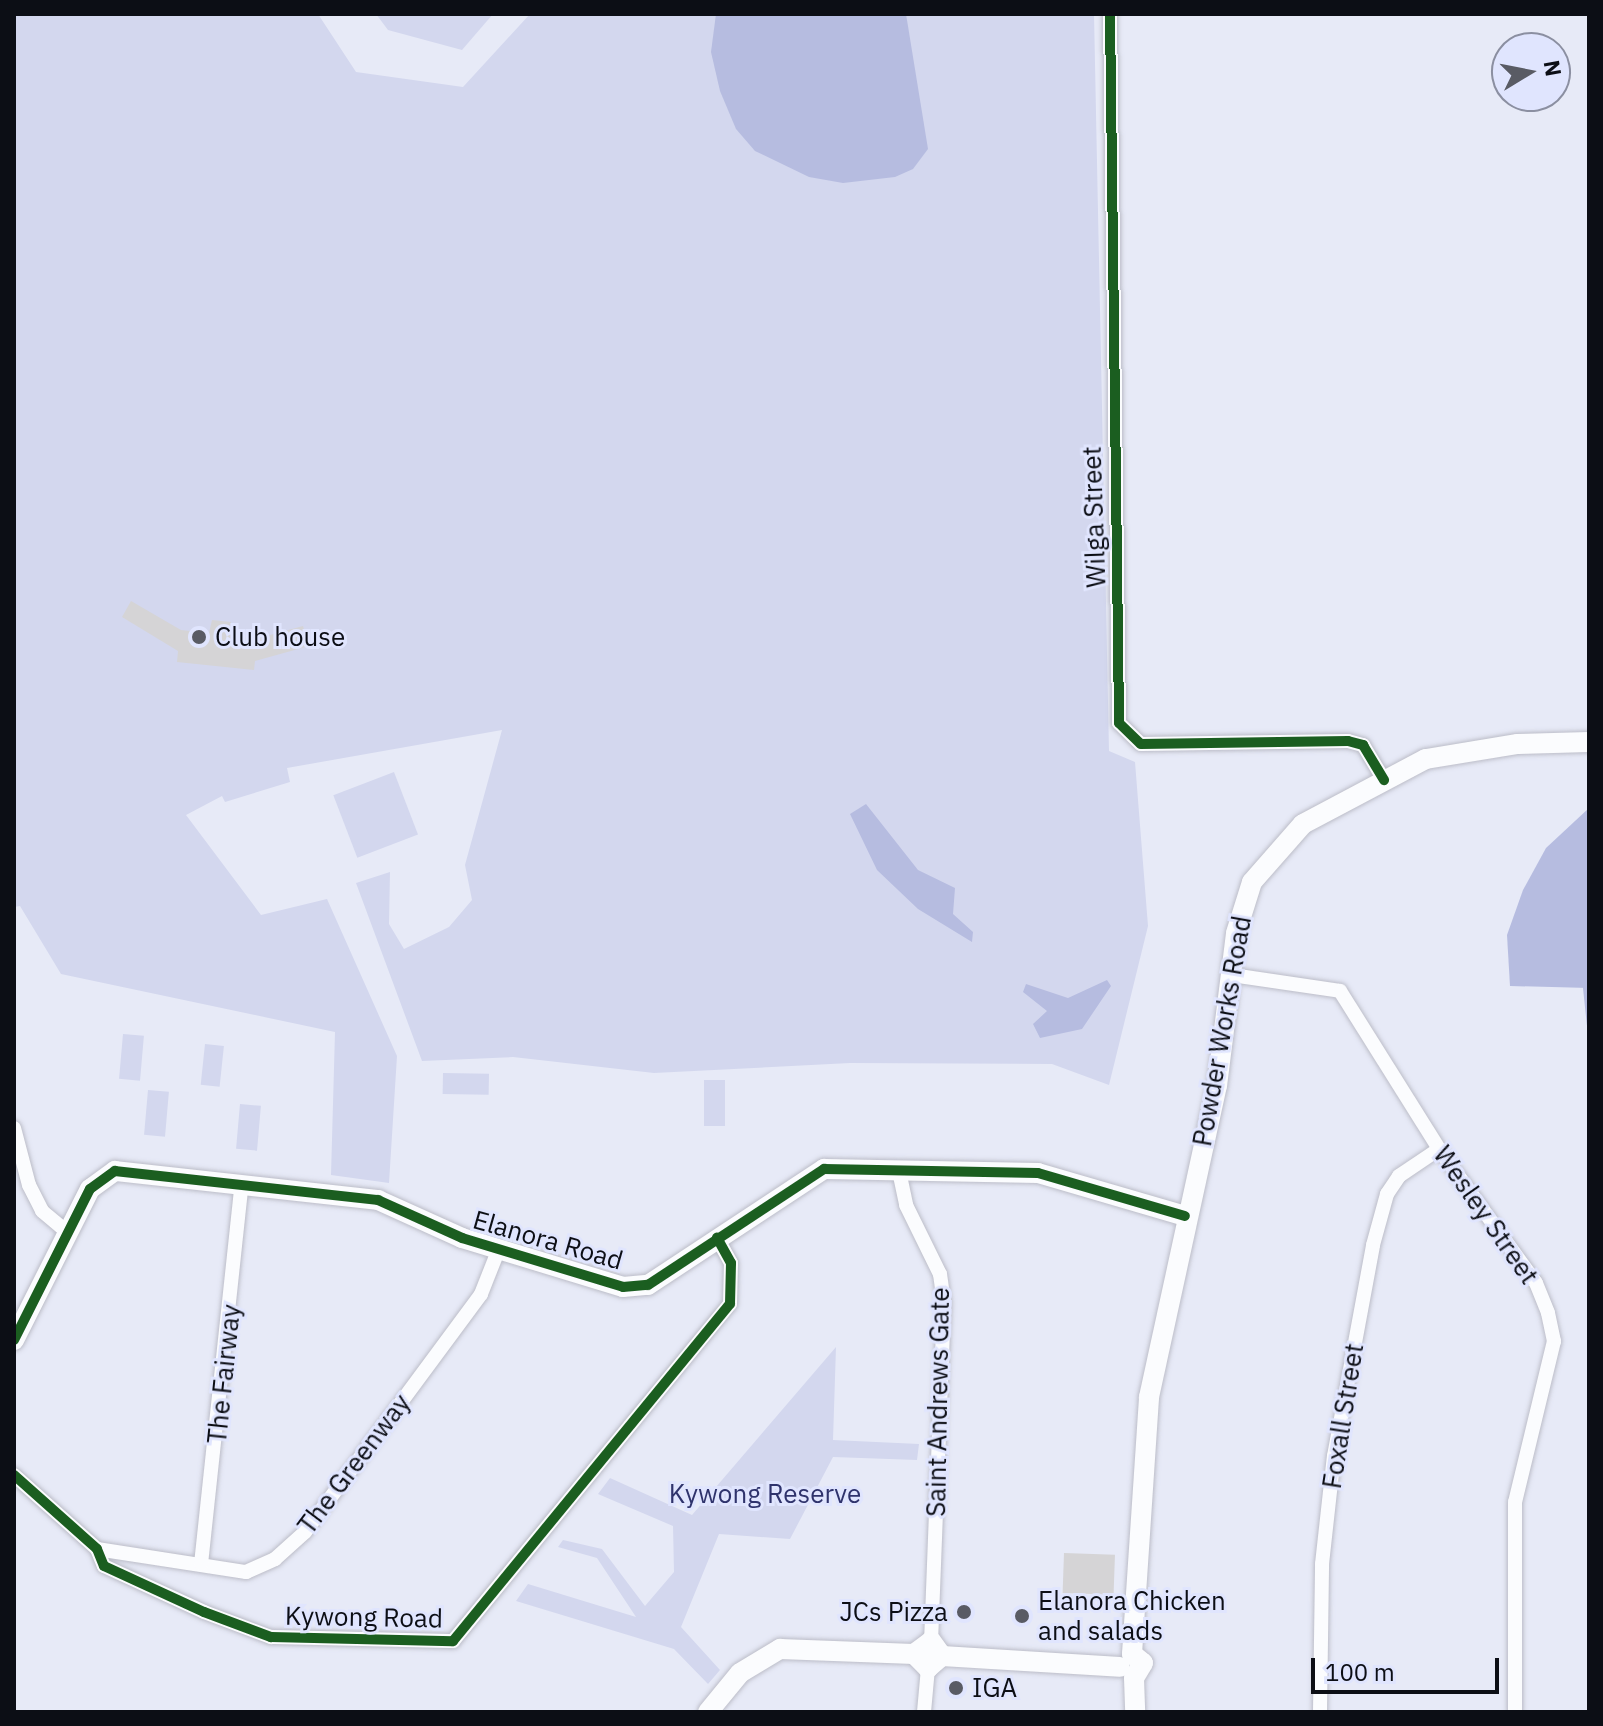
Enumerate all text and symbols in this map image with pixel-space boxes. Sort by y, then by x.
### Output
north arrow [1491,32,1571,112]
text: N [1537,58,1569,78]
street label: Wilga Street [1076,446,1112,588]
place label: Club house [215,621,345,653]
marker: Club house [190,628,208,646]
street label: Powder Works Road [1186,913,1258,1149]
street label: Wesley Street [1427,1140,1545,1290]
street label: Elanora Road [469,1204,627,1276]
street label: Saint Andrews Gate [920,1287,956,1517]
street label: The Fairway [201,1303,247,1445]
street label: Foxall Street [1316,1341,1370,1491]
street label: The Greenway [291,1388,417,1540]
park label: Kywong Reserve [669,1478,861,1510]
place label: Elanora Chicken and salads [1038,1585,1226,1646]
place label: JCs Pizza [840,1596,948,1628]
street label: Kywong Road [285,1600,443,1634]
marker: JCs Pizza [955,1603,973,1621]
marker: Elanora Chicken and salads [1013,1607,1031,1625]
scale bar [1315,1642,1503,1692]
text: 100 m [1325,1656,1395,1688]
place label: IGA [972,1672,1017,1704]
marker: IGA [947,1679,965,1697]

